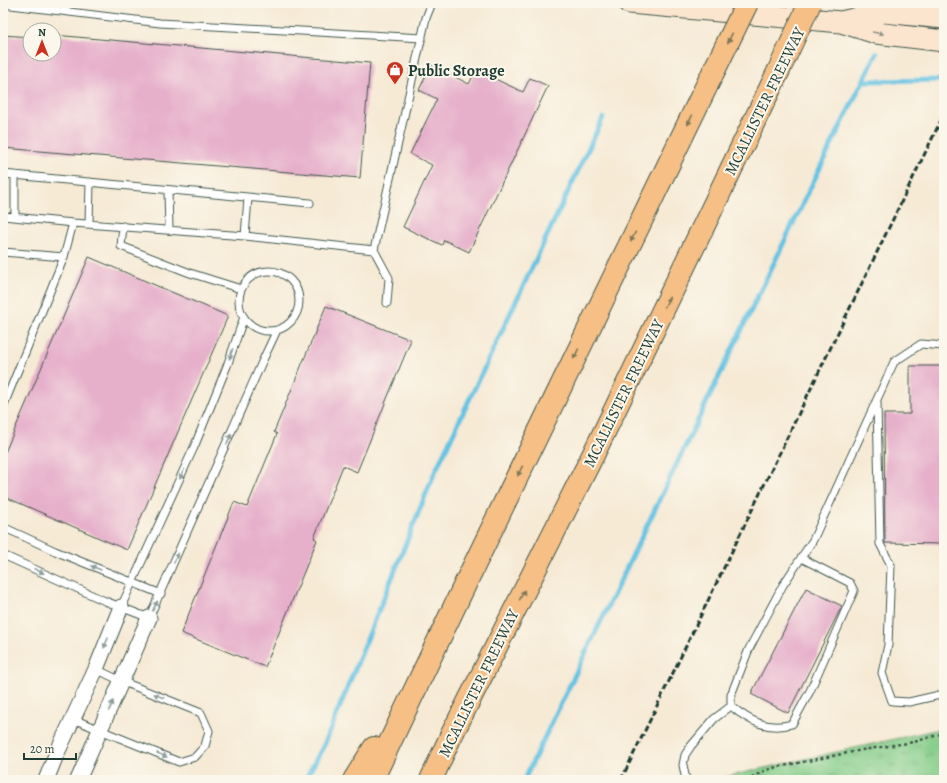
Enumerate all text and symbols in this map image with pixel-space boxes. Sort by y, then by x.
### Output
north arrow [22,22,62,62]
street label: MCALLISTER FREEWAY [719,23,810,179]
text: N [38,25,46,40]
one-way arrow [872,30,884,36]
one-way arrow [727,32,733,44]
shop icon: Public Storage [385,60,405,85]
place label: Public Storage [408,60,505,82]
one-way arrow [687,115,693,126]
one-way arrow [630,232,636,243]
one-way arrow [664,296,670,308]
street label: MCALLISTER FREEWAY [578,315,669,471]
one-way arrow [228,348,234,360]
one-way arrow [573,349,580,360]
one-way arrow [226,433,232,445]
one-way arrow [517,465,523,477]
one-way arrow [178,468,185,480]
one-way arrow [173,552,180,564]
one-way arrow [89,564,101,570]
one-way arrow [33,568,44,574]
one-way arrow [519,589,526,600]
one-way arrow [152,600,158,612]
street label: MCALLISTER FREEWAY [433,605,524,761]
one-way arrow [103,638,109,650]
one-way arrow [152,693,164,699]
one-way arrow [108,700,114,711]
scale bar [24,735,76,761]
text: 20 m [30,741,54,757]
one-way arrow [157,753,169,759]

